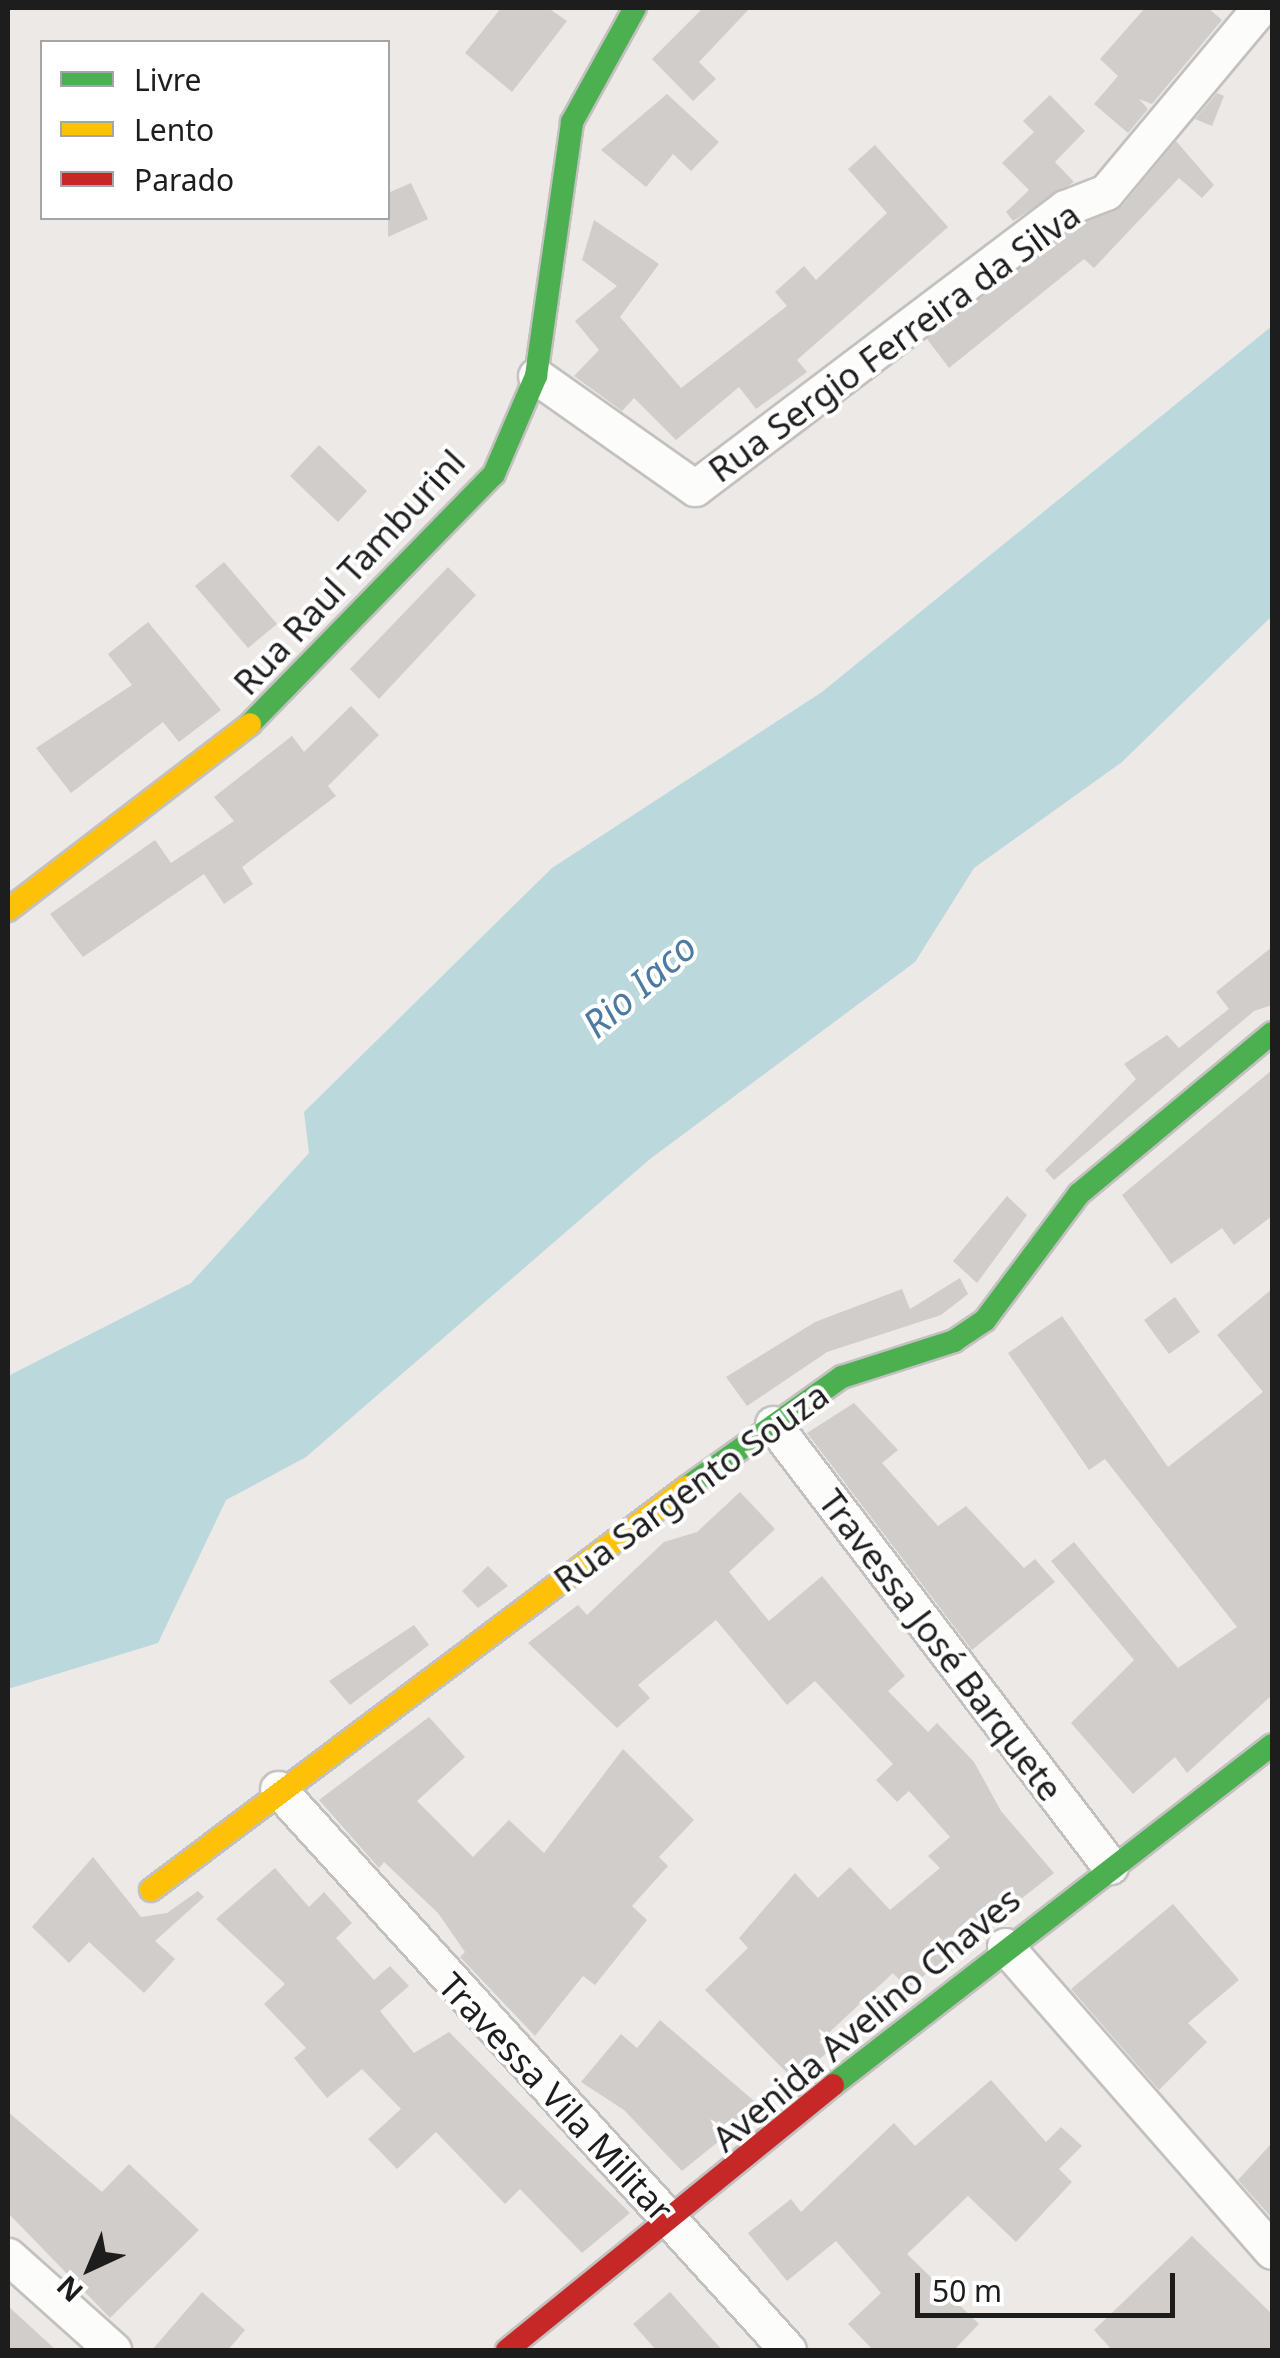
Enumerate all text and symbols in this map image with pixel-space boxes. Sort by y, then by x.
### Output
legend [40,40,390,220]
text: Livre [134,59,201,100]
text: Lento [134,109,214,150]
text: Parado [134,159,234,200]
street label: Rua Sergio Ferreira da Silva [700,193,1088,491]
street label: Rua Raul Tamburinl [225,441,473,703]
water label: Rio Iaco [573,923,705,1047]
street label: Rua Sargento Souza [546,1373,836,1601]
street label: Travessa José Barquete [810,1481,1072,1809]
street label: Avenida Avelino Chaves [704,1878,1028,2160]
street label: Travessa Vila Militar [430,1964,682,2230]
north arrow [40,2218,140,2318]
scale bar [920,2253,1180,2315]
text: N [48,2268,91,2311]
text: 50 m [932,2270,1002,2311]

